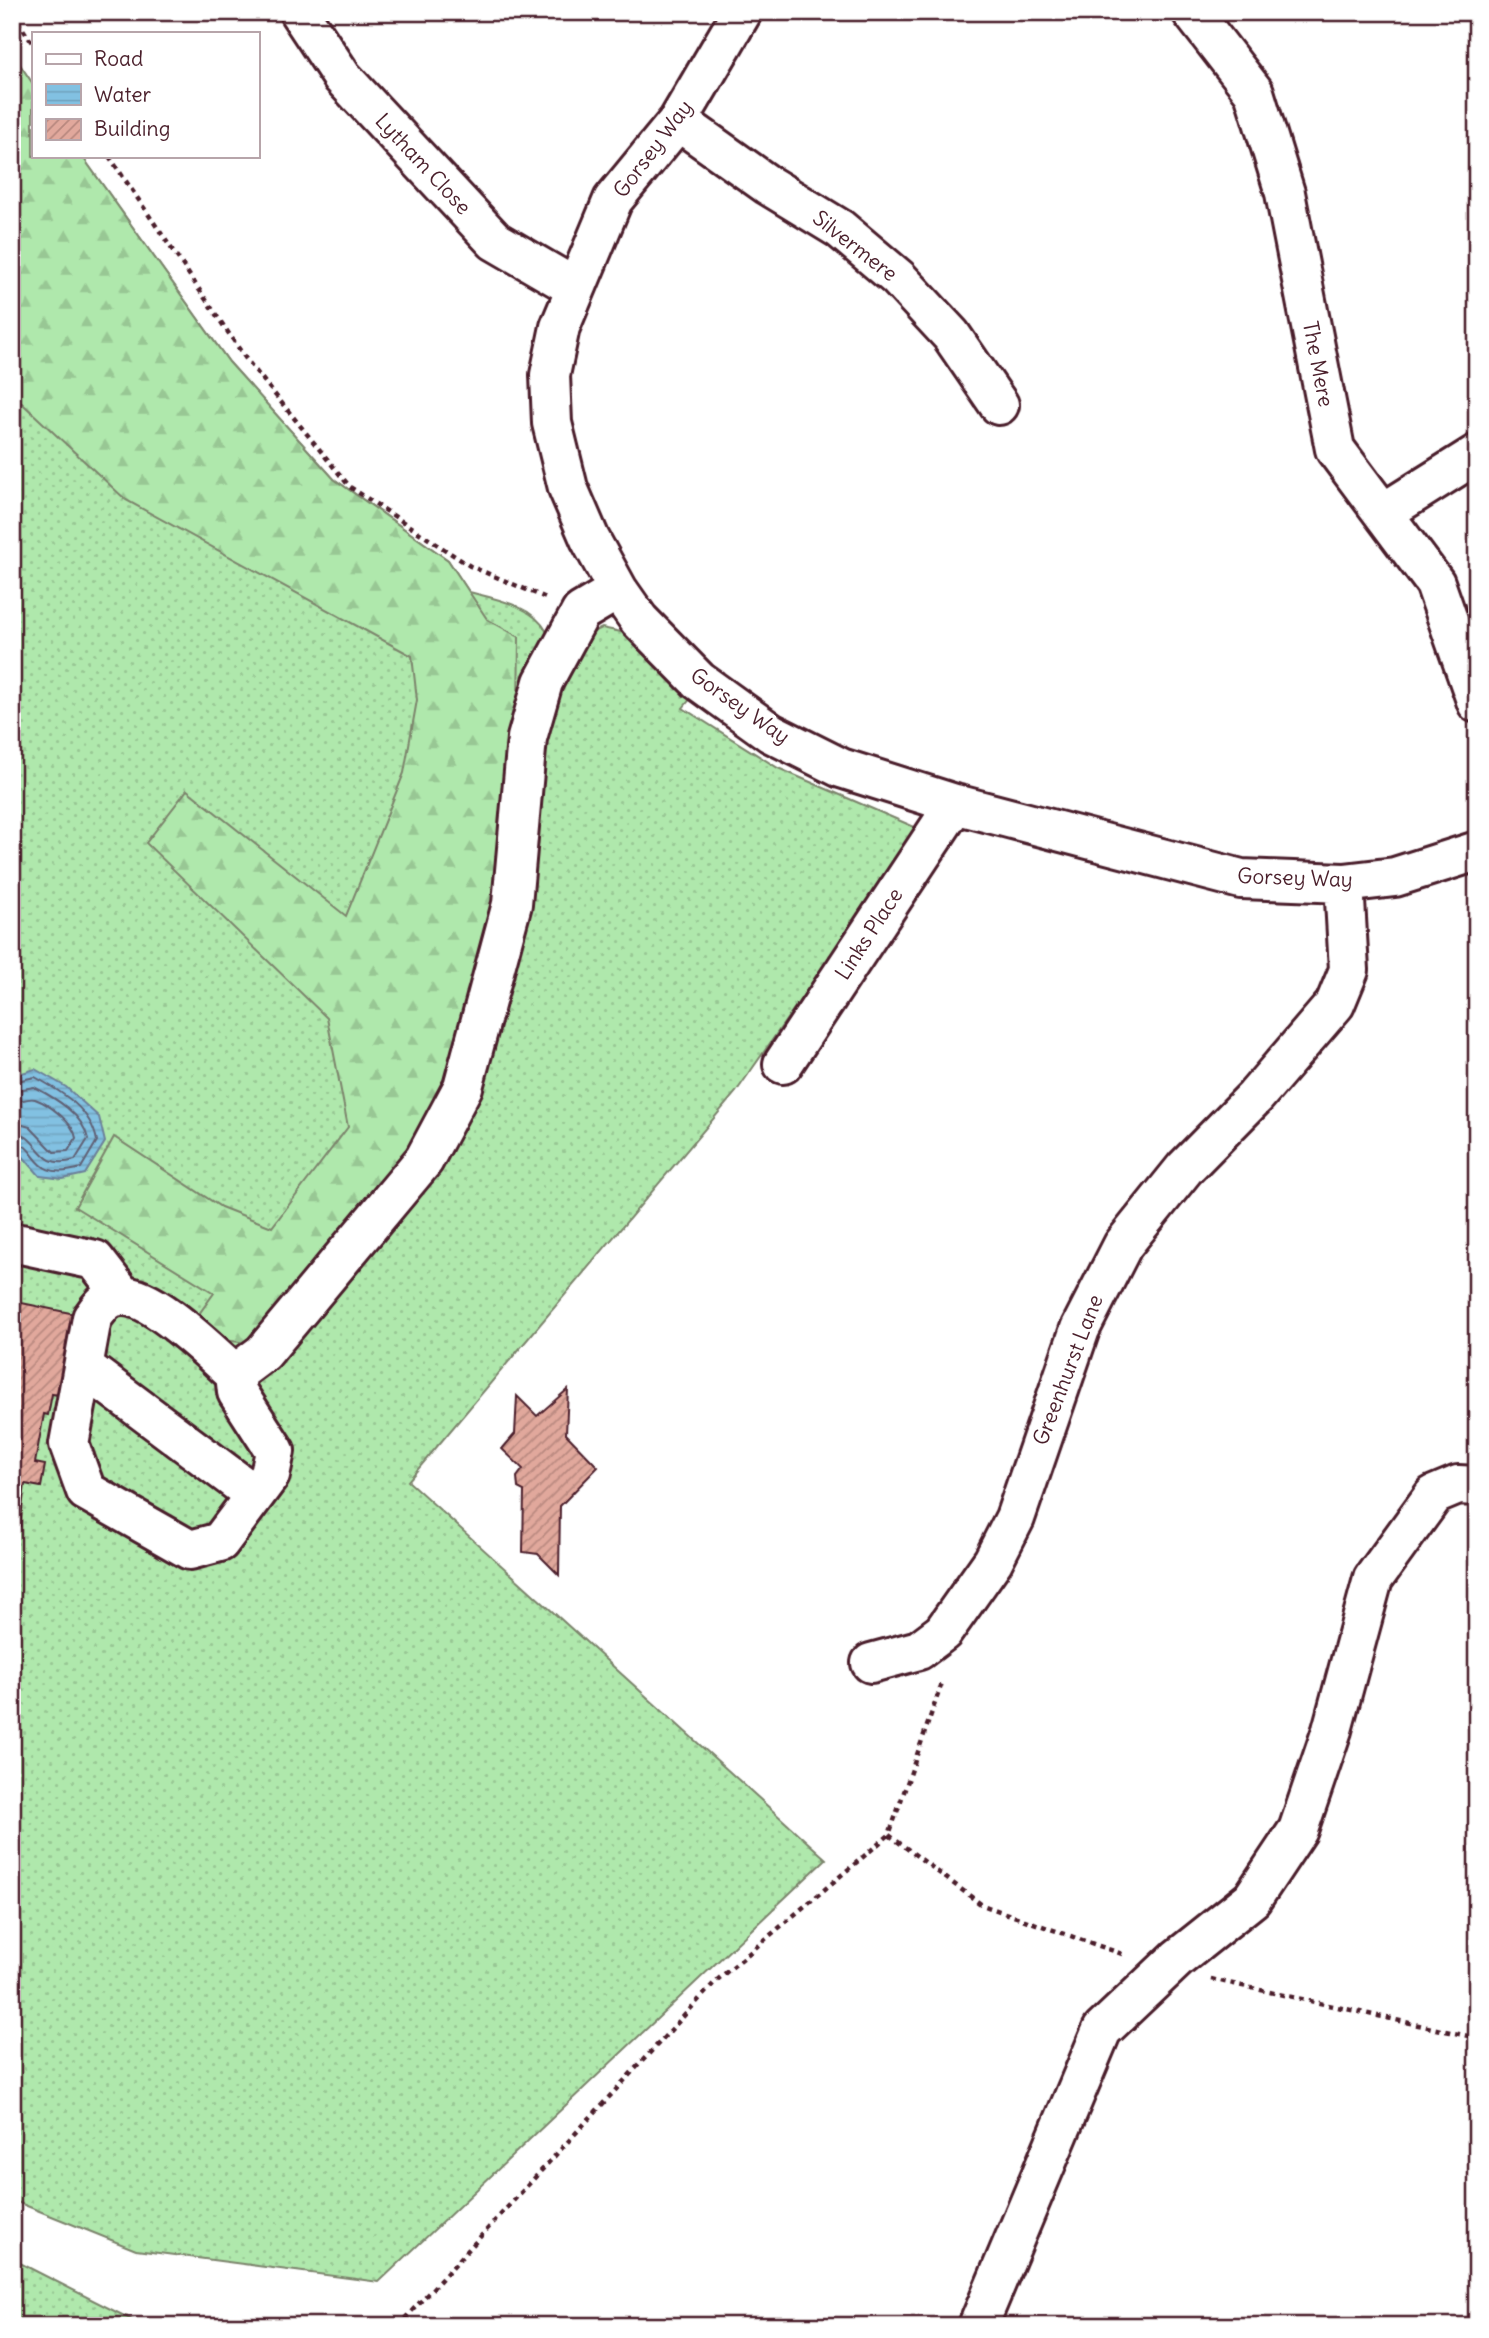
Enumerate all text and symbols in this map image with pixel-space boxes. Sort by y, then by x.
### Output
legend [32,32,259,158]
text: Road [94,45,143,72]
text: Water [94,81,152,108]
street label: Gorsey Way [607,94,698,203]
street label: Lytham Close [370,107,477,220]
text: Building [94,115,170,142]
street label: Silvermere [808,204,903,287]
street label: The Mere [1297,319,1340,409]
street label: Gorsey Way [685,661,795,750]
street label: Gorsey Way [1237,862,1353,893]
street label: Links Place [829,883,908,985]
street label: Greenhurst Lane [1026,1291,1109,1449]

